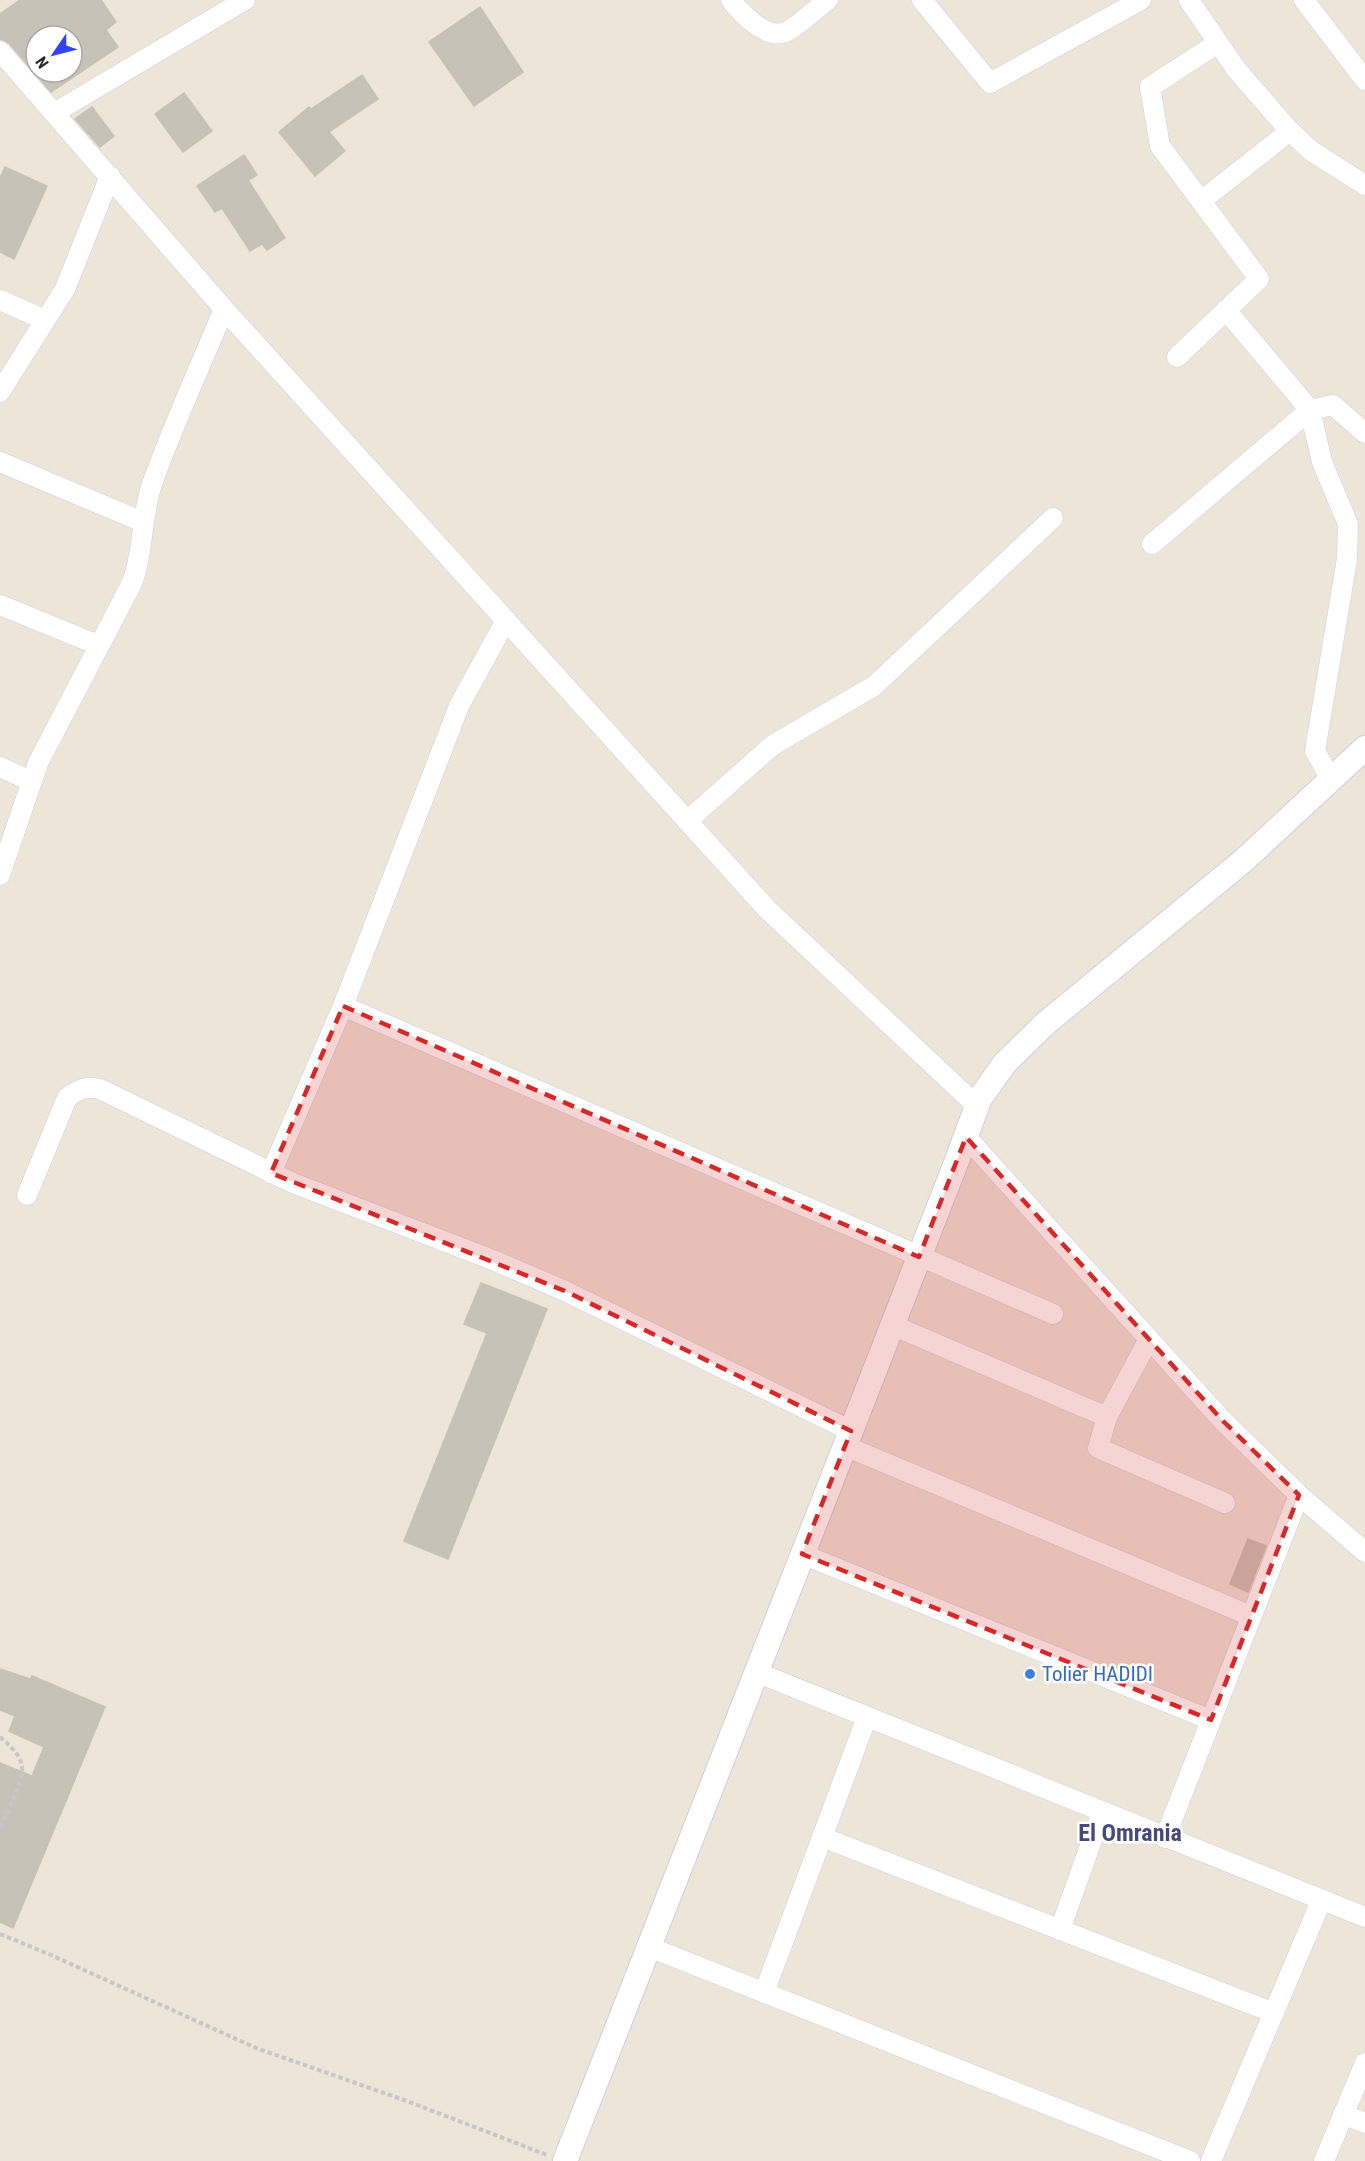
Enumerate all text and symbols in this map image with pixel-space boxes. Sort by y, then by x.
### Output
north arrow [24,24,84,84]
text: N [32,53,53,72]
place label: Tolier HADIDI [1042,1662,1153,1686]
marker: Tolier HADIDI [1023,1667,1037,1681]
district label: El Omrania [1078,1819,1182,1847]

